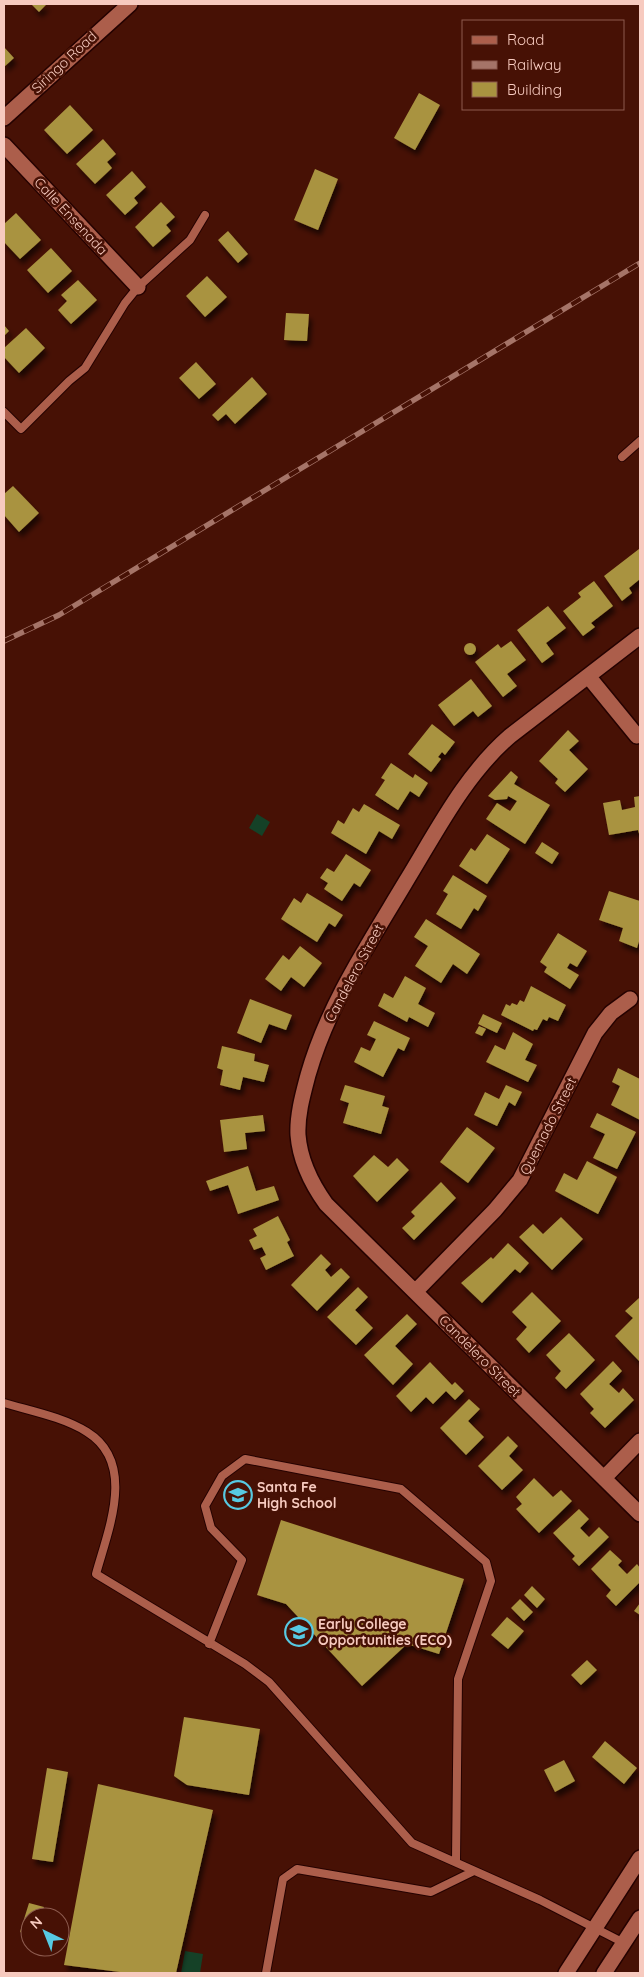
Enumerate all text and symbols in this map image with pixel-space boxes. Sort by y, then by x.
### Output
legend [462,20,624,110]
street label: Siringo Road [28,27,100,97]
text: Road [507,30,544,49]
text: Railway [507,55,562,74]
text: Building [507,80,562,99]
street label: Calle Ensenada [30,173,112,259]
street label: Candelero Street [321,921,388,1025]
street label: Quemado Street [516,1074,580,1178]
street label: Candelero Street [435,1311,525,1401]
place label: Santa Fe High School [257,1478,337,1512]
school or university icon: Santa Fe High School [223,1480,253,1510]
place label: Early College Opportunities (ECO) [318,1615,452,1649]
school or university icon: Early College Opportunities (ECO) [284,1617,314,1647]
north arrow [20,1907,70,1957]
text: N [26,1912,46,1933]

